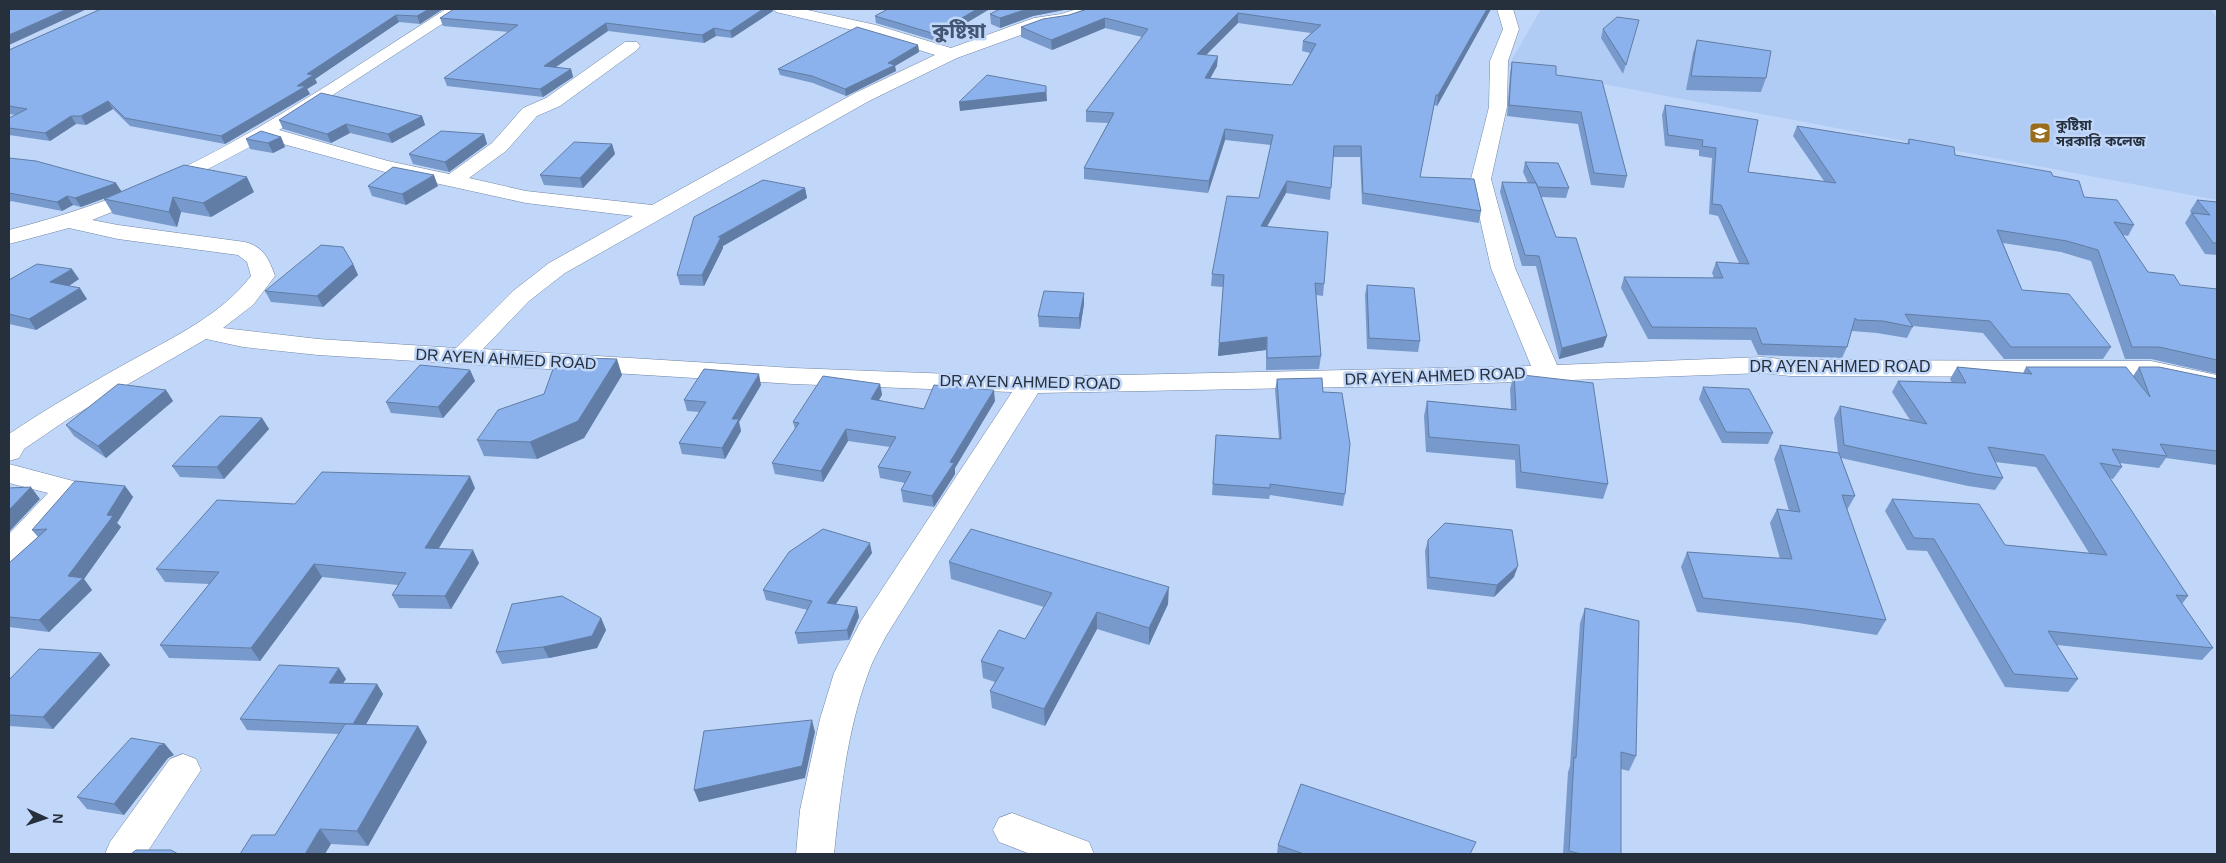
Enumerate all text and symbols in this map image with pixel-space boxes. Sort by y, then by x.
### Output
district label: কুষ্টিয়া [931,19,987,43]
place label: কুষ্টিয়া সরকারি কলেজ [2055,117,2146,149]
school or university icon: কুষ্টিয়া সরকারি কলেজ [2028,121,2052,145]
street label: DR AYEN AHMED ROAD [415,346,597,372]
street label: DR AYEN AHMED ROAD [1749,358,1931,375]
street label: DR AYEN AHMED ROAD [1344,364,1526,388]
street label: DR AYEN AHMED ROAD [939,372,1121,392]
north arrow [20,793,70,843]
text: N [50,813,66,824]

